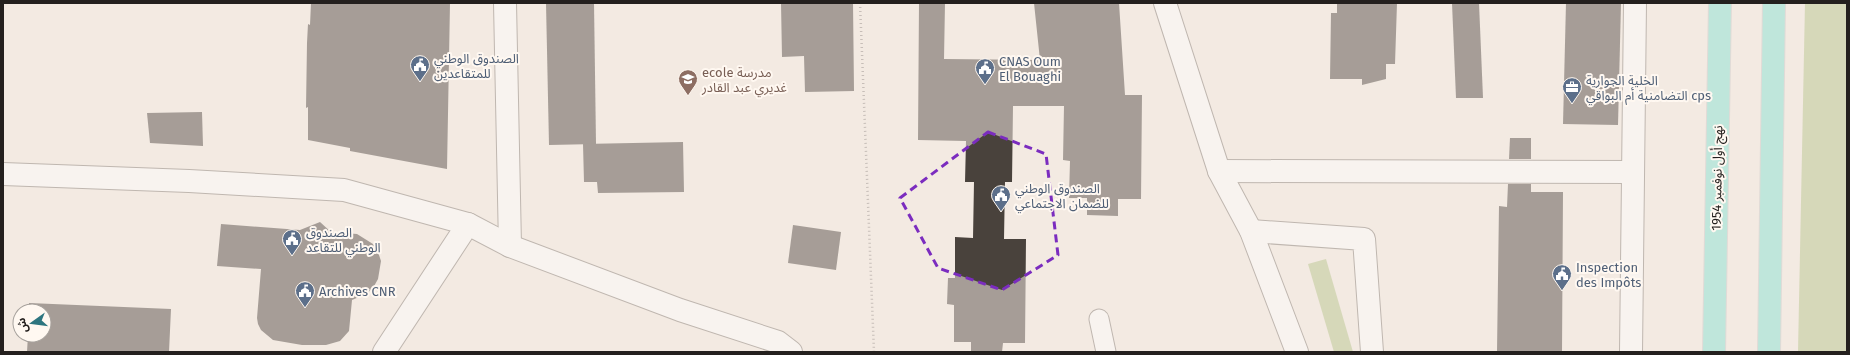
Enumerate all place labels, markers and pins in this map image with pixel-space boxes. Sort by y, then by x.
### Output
place label: الصندوق الوطني للمتقاعدين [434,51,519,82]
public building icon: الصندوق الوطني للمتقاعدين [409,54,431,82]
place label: CNAS Oum El Bouaghi [999,54,1061,84]
public building icon: CNAS Oum El Bouaghi [974,57,996,85]
place label: ecole مدرسة غديري عبد القادر [701,65,787,98]
school or university icon: ecole مدرسة غديري عبد القادر [677,68,699,96]
place label: الخلية الجوارية التضامنية أم البواقي cps [1586,73,1711,106]
office icon: الخلية الجوارية التضامنية أم البواقي cps [1561,76,1583,104]
place label: الصندوق الوطني للضمان الاجتماعي [1015,181,1109,214]
public building icon: الصندوق الوطني للضمان الاجتماعي [990,184,1012,212]
place label: الصندوق الوطني للتقاعد [306,225,381,258]
public building icon: الصندوق الوطني للتقاعد [281,228,303,256]
place label: Inspection des Impôts [1576,260,1641,290]
public building icon: Inspection des Impôts [1551,263,1573,291]
public building icon: Archives CNR [294,280,316,308]
place label: Archives CNR [319,284,396,299]

